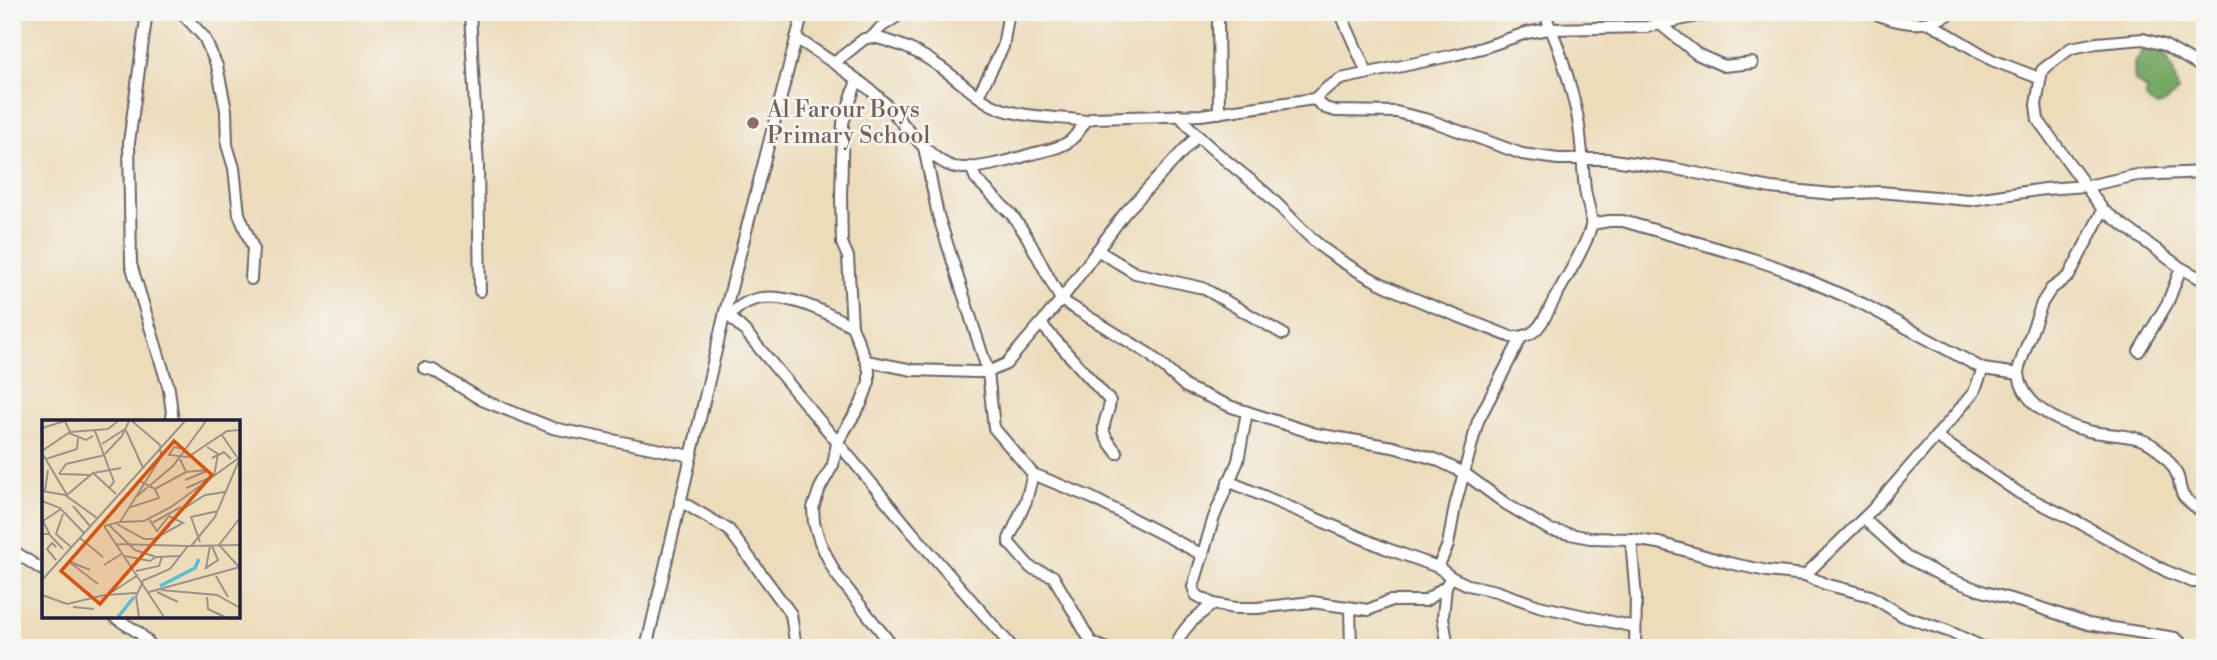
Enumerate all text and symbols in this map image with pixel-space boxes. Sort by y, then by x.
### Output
place label: Al Farour Boys Primary School [766,96,930,150]
marker: Al Farour Boys Primary School [745,115,761,131]
inset map [42,420,240,618]

